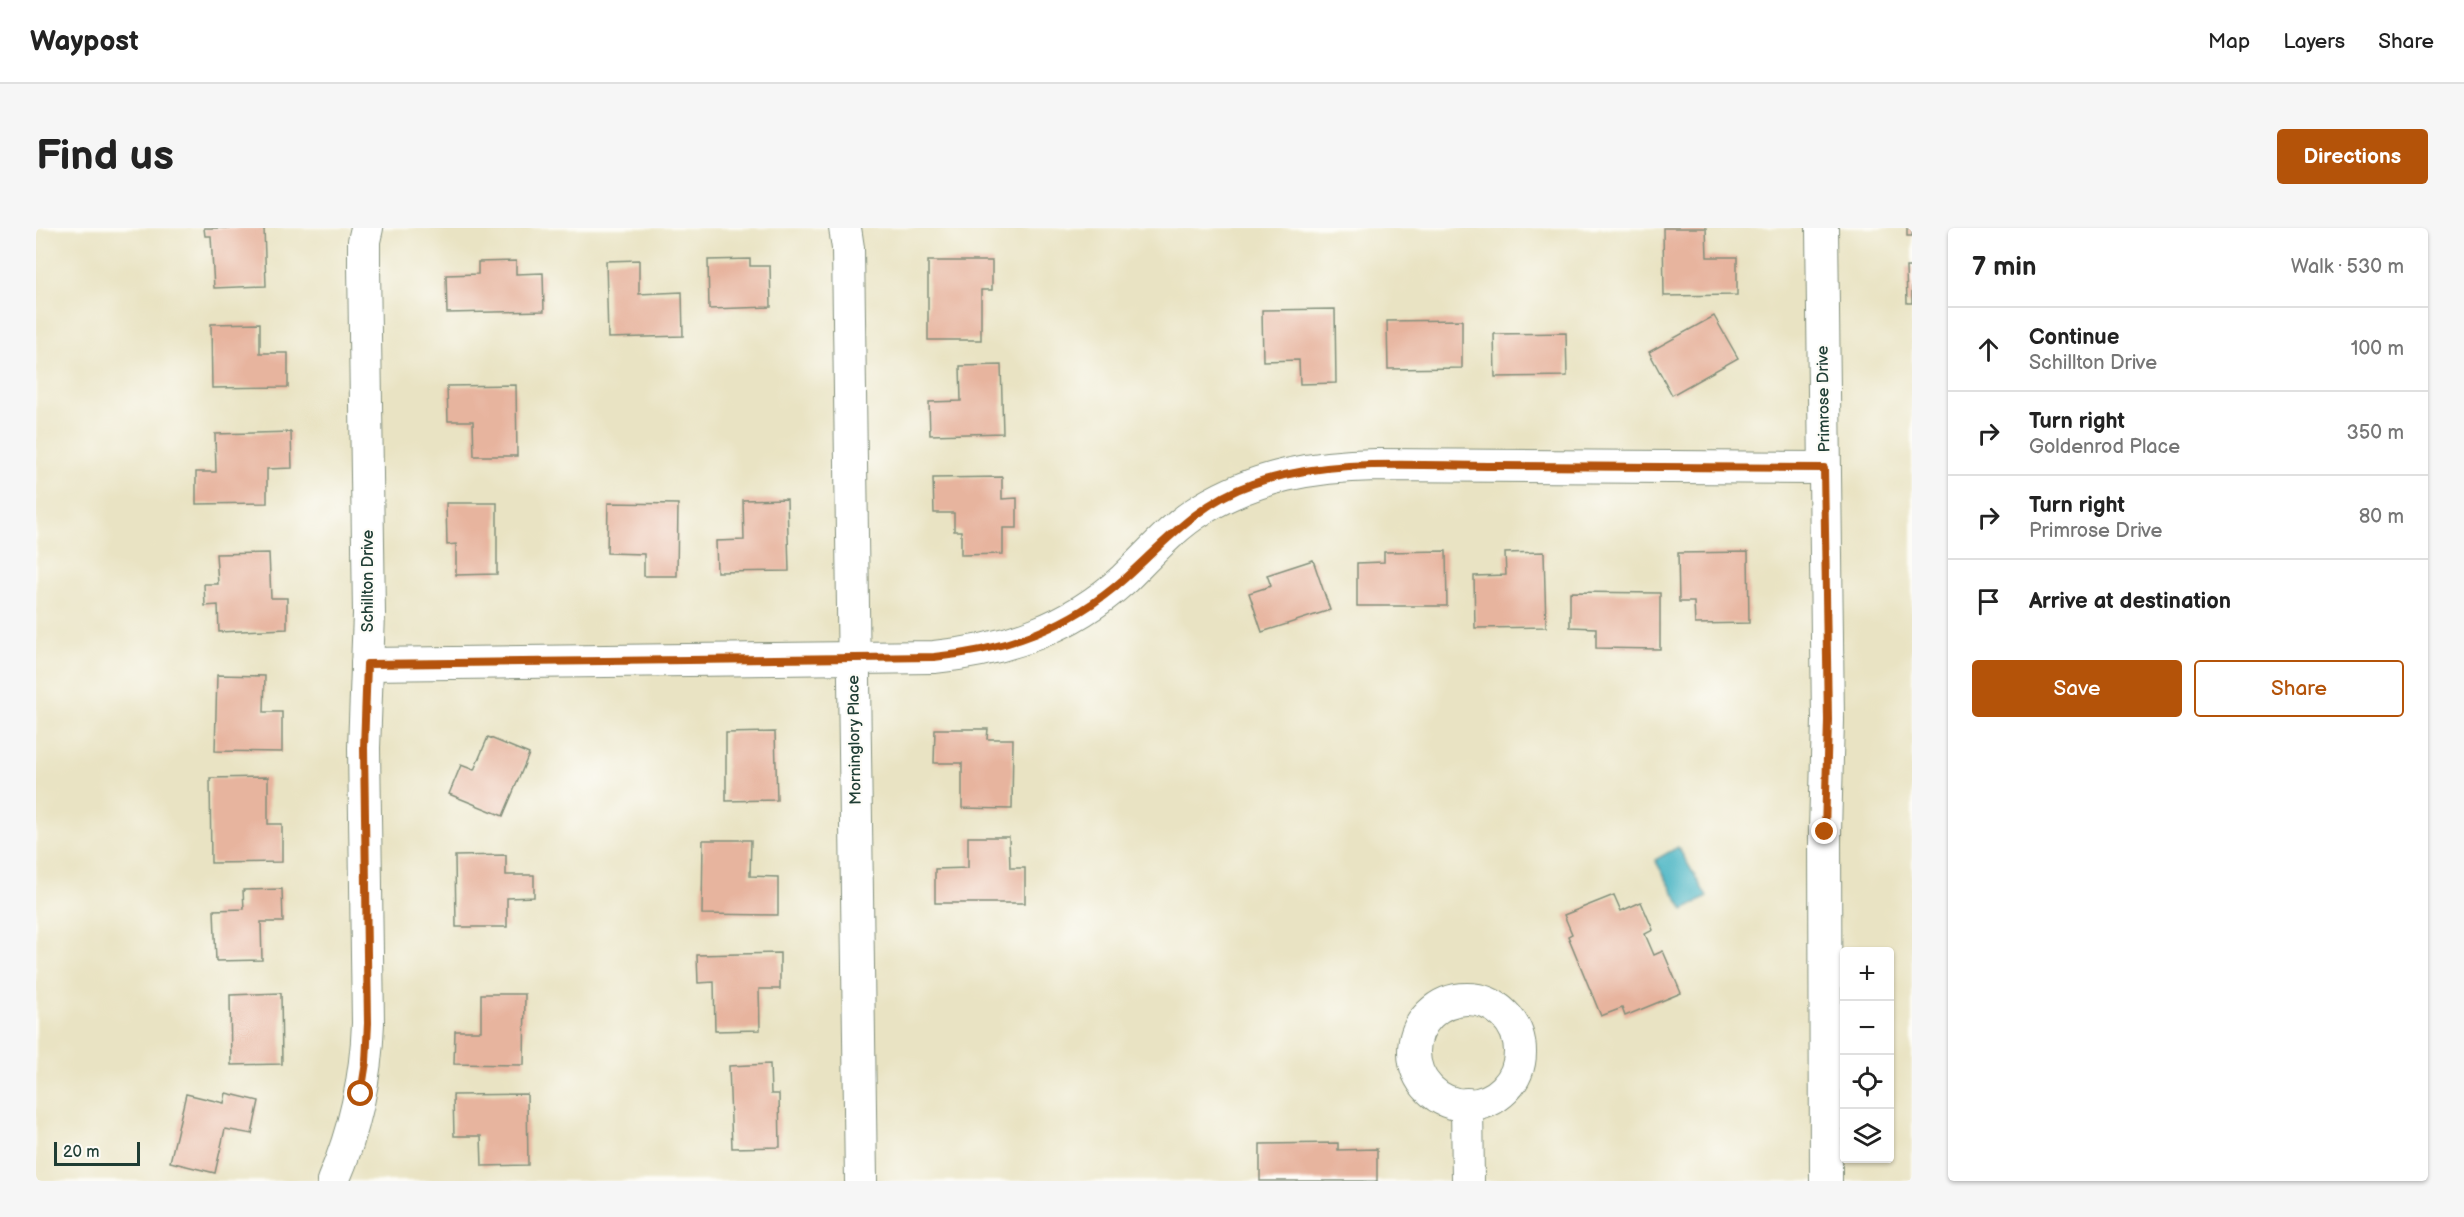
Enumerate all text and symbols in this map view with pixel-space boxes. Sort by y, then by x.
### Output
text: Waypost [30,25,139,58]
text: Map [2208,29,2250,54]
text: Layers [2283,29,2345,54]
text: Share [2378,29,2434,54]
button: Directions [2277,129,2428,184]
text: Find us [36,131,174,182]
text: 7 min [1972,252,2036,283]
text: Walk · 530 m [2291,255,2404,279]
text: Continue [2029,324,2119,351]
icon: ahead [1972,333,2005,366]
text: 100 m [2351,337,2404,361]
street label: Primrose Drive [1814,345,1834,453]
text: Schillton Drive [2029,351,2157,375]
text: Turn right [2029,408,2125,435]
icon: right [1972,417,2005,450]
text: 350 m [2347,421,2404,445]
text: Goldenrod Place [2029,435,2180,459]
text: Turn right [2029,492,2125,519]
icon: right [1972,501,2005,534]
text: 80 m [2359,505,2404,529]
text: Primrose Drive [2029,519,2162,543]
street label: Schillton Drive [359,529,378,632]
icon: arrive [1972,585,2005,618]
text: Arrive at destination [2029,588,2231,615]
button: Save [1972,660,2182,717]
button: Share [2194,660,2404,717]
street label: Morninglory Place [844,674,866,805]
route end [1811,818,1837,844]
map controls [1840,947,1894,1163]
button: + [1840,947,1894,1001]
button: − [1840,1001,1894,1055]
button: locate [1840,1055,1894,1109]
route start [347,1080,373,1106]
button: layers [1840,1109,1894,1163]
scale bar [54,1139,140,1166]
text: 20 m [63,1143,99,1162]

